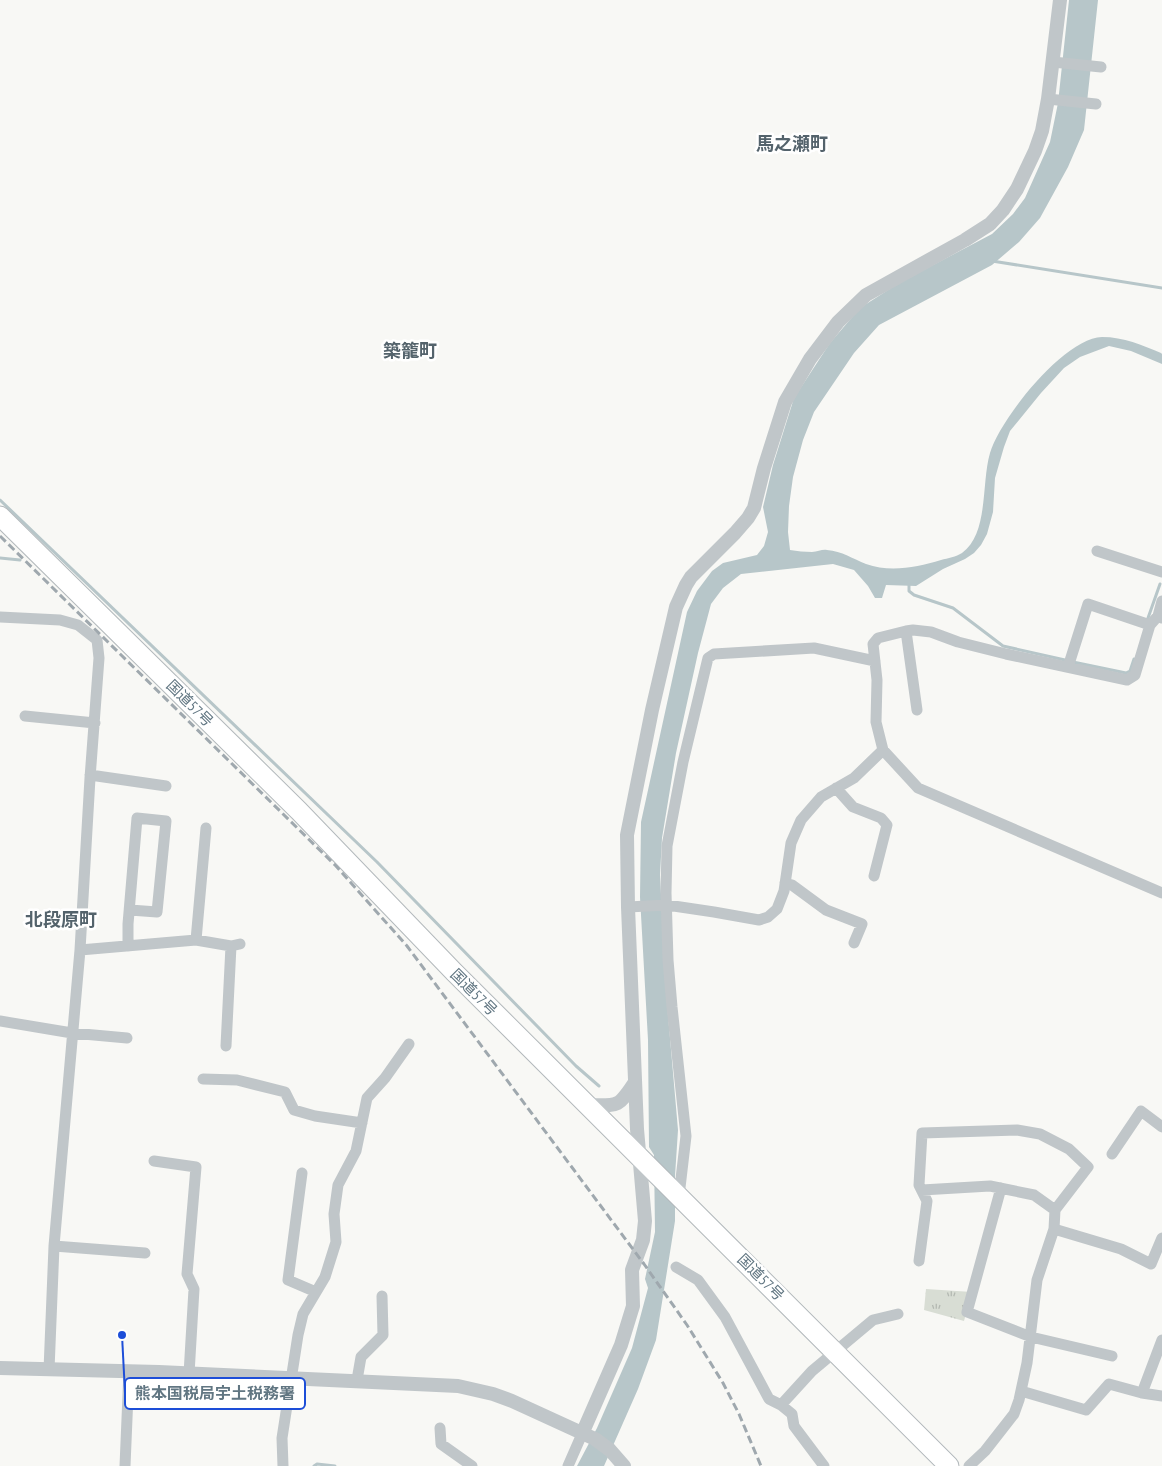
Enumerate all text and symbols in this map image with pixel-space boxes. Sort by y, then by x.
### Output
district label: 馬之瀬町 [756,132,828,155]
district label: 築籠町 [383,339,437,362]
street label: 国道57号 [163,676,217,730]
district label: 北段原町 [25,908,97,931]
street label: 国道57号 [447,965,501,1019]
street label: 国道57号 [734,1250,788,1304]
callout: 熊本国税局宇土税務署 [125,1378,305,1409]
text: 熊本国税局宇土税務署 [135,1383,295,1403]

